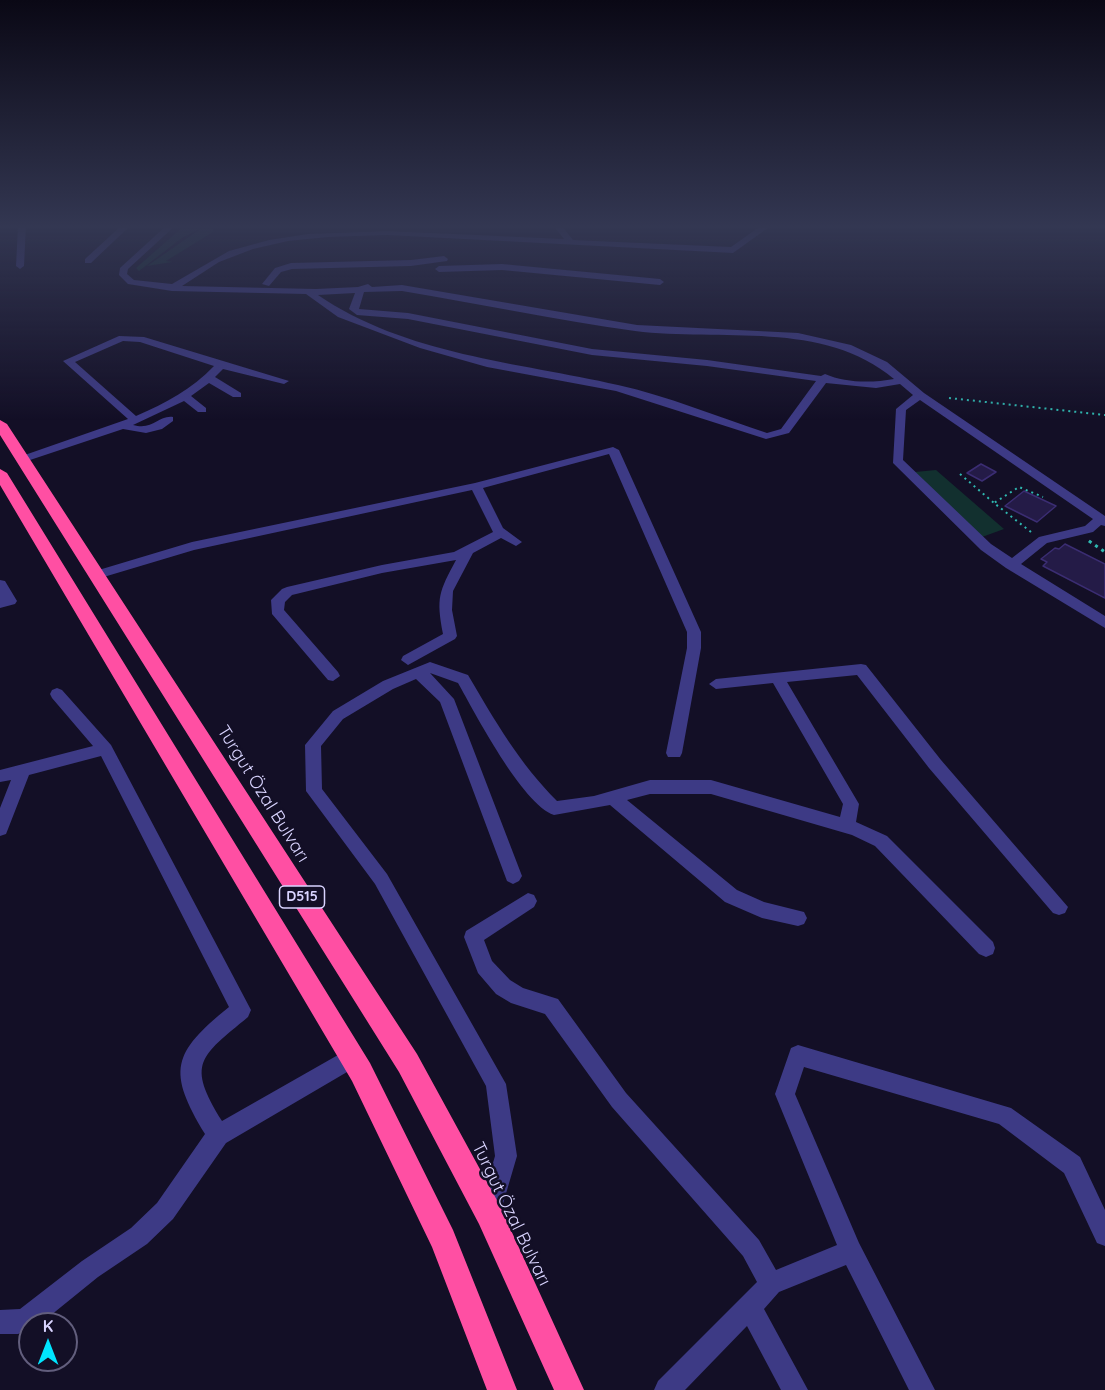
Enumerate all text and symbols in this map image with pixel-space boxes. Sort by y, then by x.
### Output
street label: Turgut Özal Bulvarı [212,722,314,866]
road number: D515 [280,886,324,908]
street label: Turgut Özal Bulvarı [467,1139,555,1289]
north arrow [18,1312,78,1372]
text: K [43,1316,53,1336]

